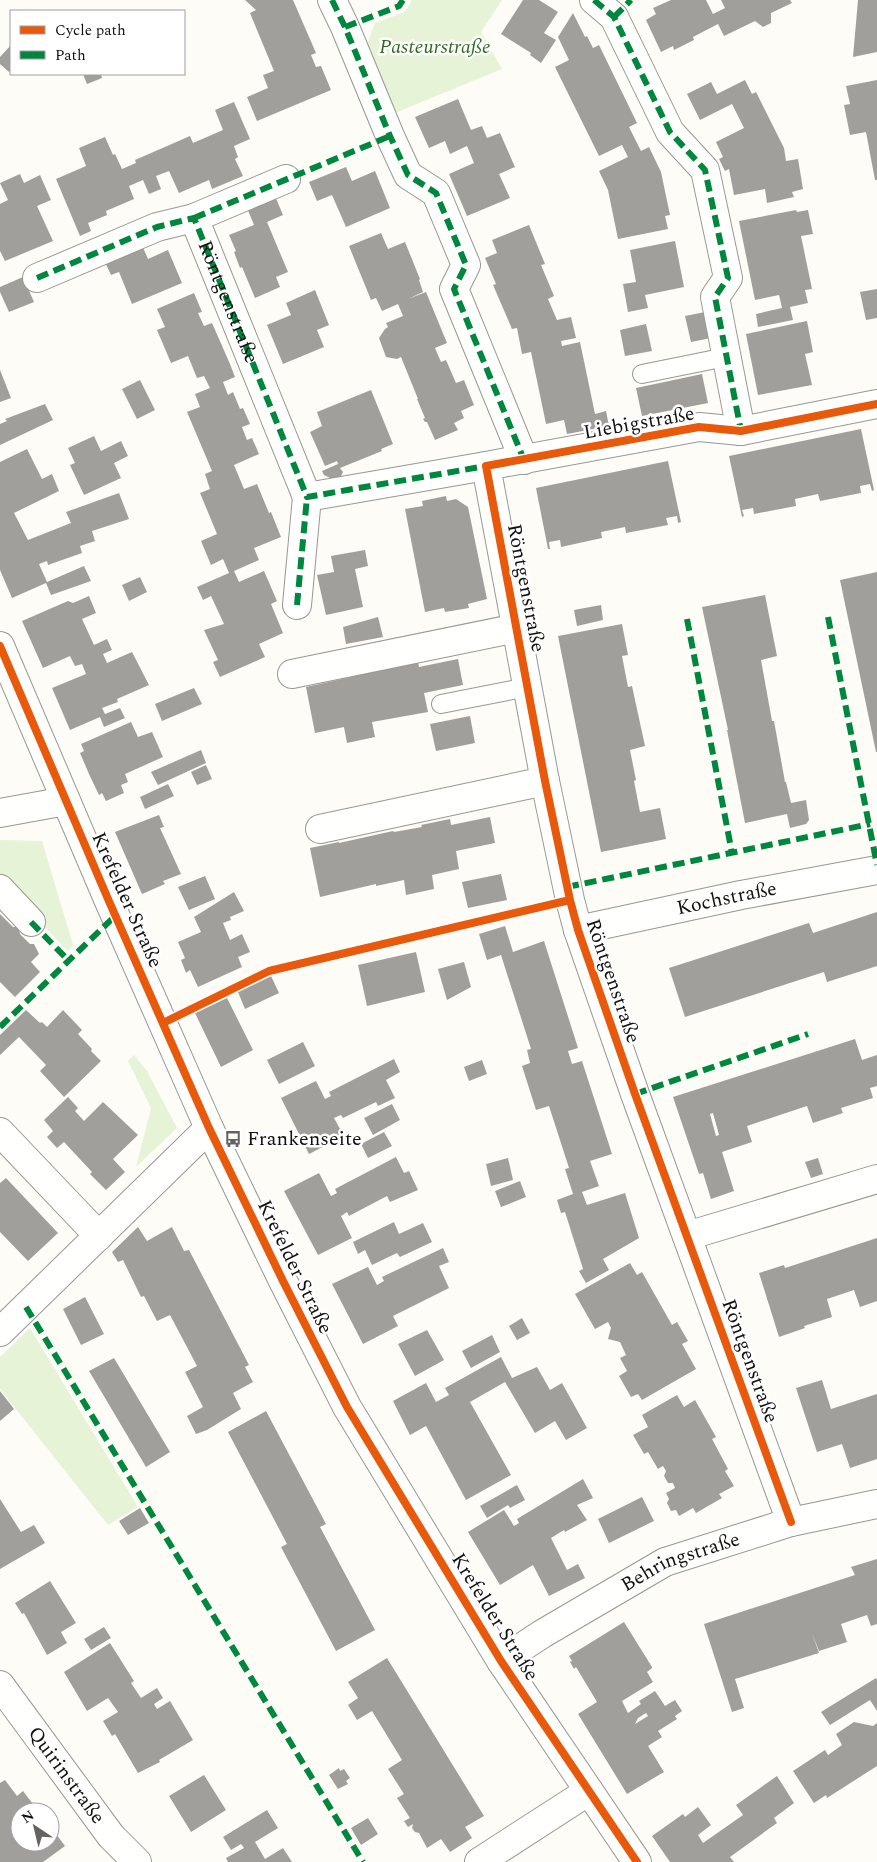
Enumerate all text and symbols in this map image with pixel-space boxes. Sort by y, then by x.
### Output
legend [10,10,185,75]
text: Cycle path [55,19,126,42]
park label: Pasteurstraße [379,32,491,62]
text: Path [55,44,86,67]
street label: Röntgenstraße [190,236,266,368]
street label: Liebigstraße [581,398,697,448]
street label: Röntgenstraße [499,521,553,655]
street label: Krefelder Straße [84,827,170,973]
street label: Kochstraße [674,874,779,923]
street label: Röntgenstraße [578,915,648,1047]
place label: Frankenseite [247,1124,362,1154]
bus stop icon: Frankenseite [223,1129,243,1149]
street label: Krefelder Straße [250,1195,340,1339]
street label: Röntgenstraße [714,1295,786,1427]
street label: Behringstraße [615,1524,744,1600]
street label: Krefelder Straße [444,1547,546,1687]
street label: Quirinstraße [20,1720,112,1830]
north arrow [10,1802,60,1852]
text: N [17,1805,39,1829]

